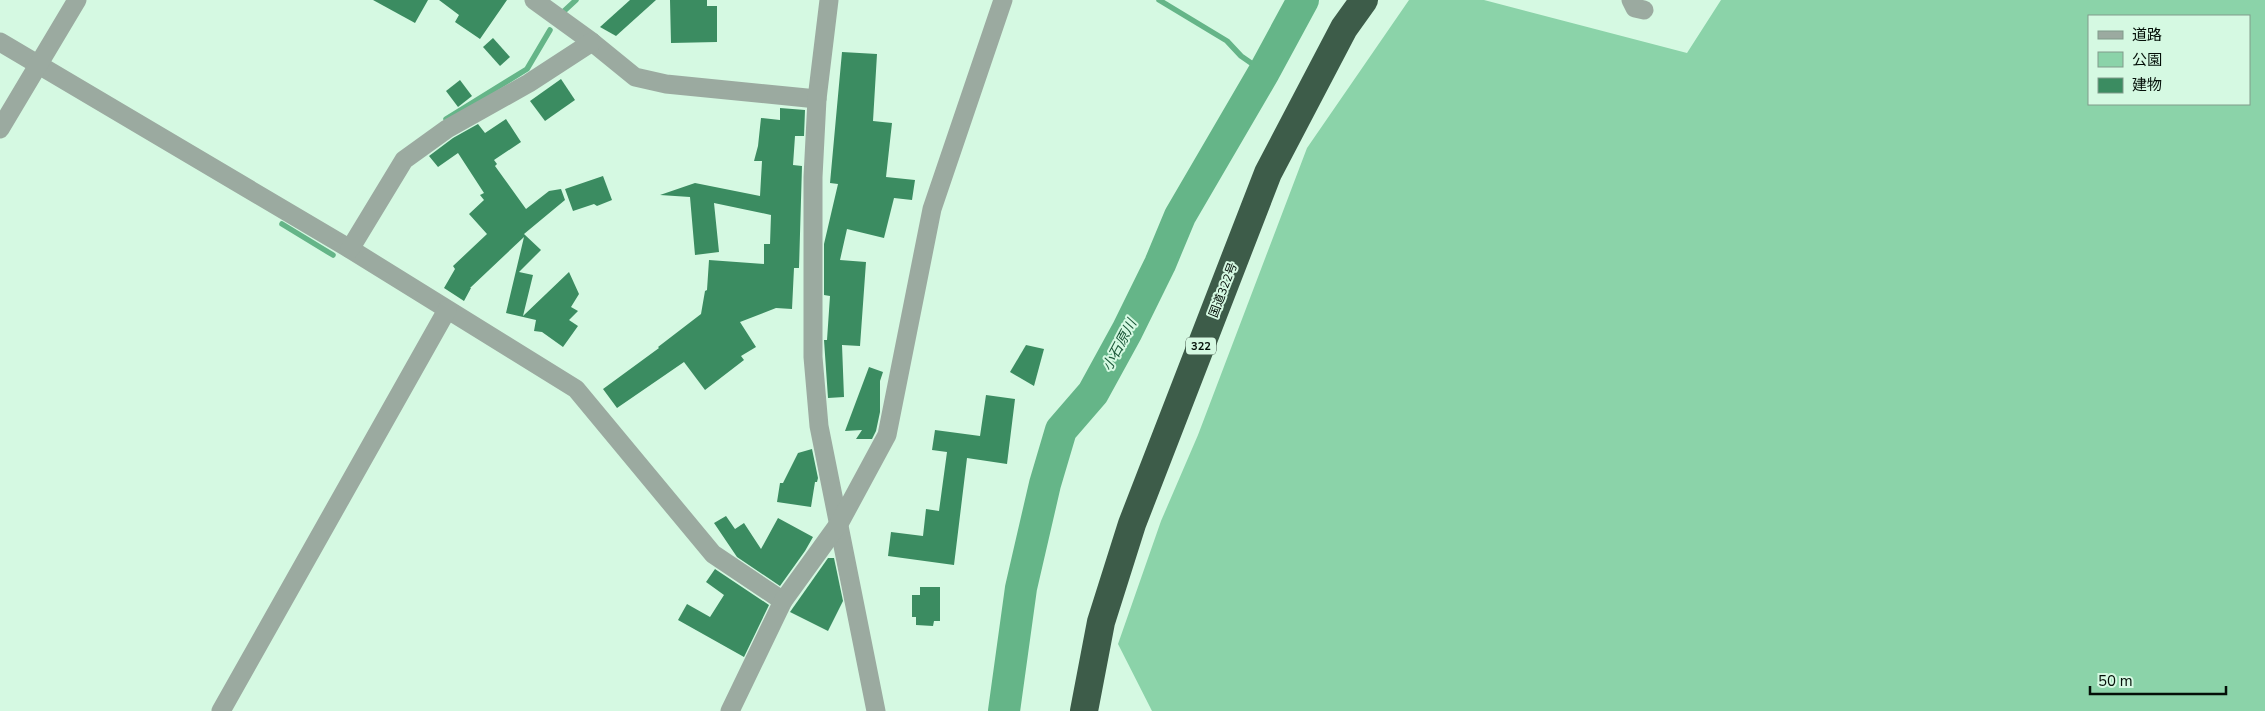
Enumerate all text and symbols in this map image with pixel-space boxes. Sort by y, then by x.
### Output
legend [2088,15,2250,105]
text: 道路 [2132,25,2162,45]
text: 公園 [2132,50,2162,70]
text: 建物 [2132,75,2162,95]
street label: 国道322号 [1205,260,1241,320]
water label: 小石原川 [1098,314,1142,374]
road number: 322 [1186,338,1216,354]
scale bar [2090,664,2226,696]
text: 50 m [2098,671,2133,691]

